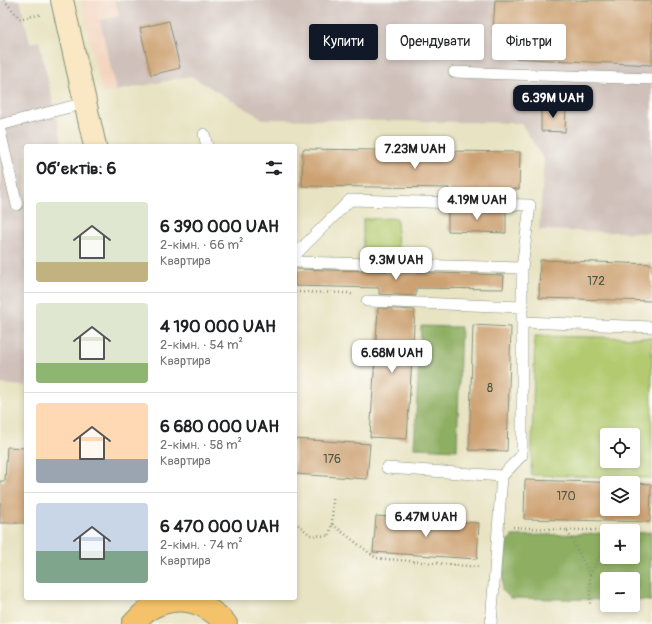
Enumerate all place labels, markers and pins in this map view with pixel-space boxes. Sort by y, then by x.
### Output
pin: 6.39M UAH [507,85,599,119]
pin: 7.23M UAH [369,136,461,170]
pin: 4.19M UAH [431,187,523,221]
pin: 9.3M UAH [355,247,437,281]
pin: 6.68M UAH [346,340,438,374]
pin: 6.47M UAH [380,504,472,538]

